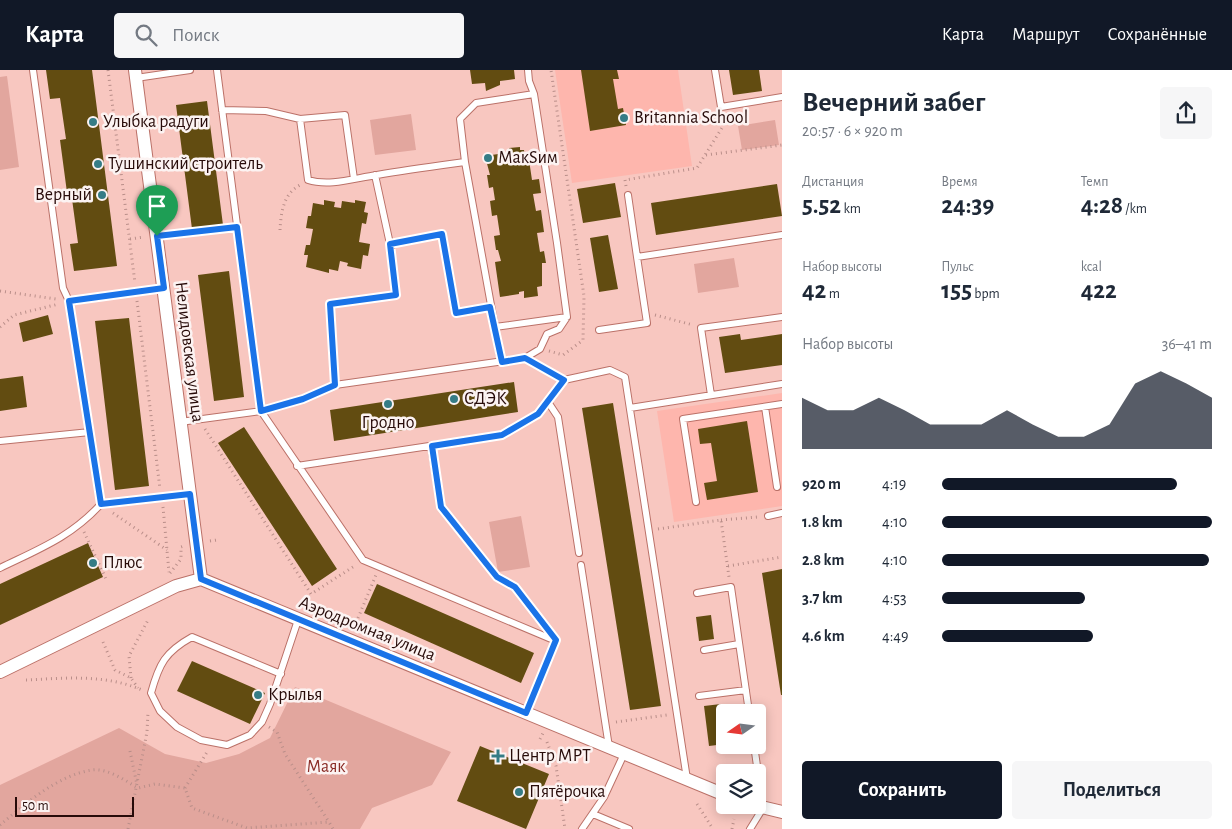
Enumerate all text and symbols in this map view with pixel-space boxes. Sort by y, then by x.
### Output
search box [114,13,464,58]
icon: search [132,21,160,49]
text: Карта [25,23,84,47]
text: Поиск [172,26,219,45]
text: Карта [942,26,984,44]
text: Маршрут [1012,26,1080,44]
text: Сохранённые [1108,26,1207,44]
button: share [1160,87,1212,139]
text: Вечерний забег [802,89,985,117]
place label: Britannia School [634,109,748,127]
place label: Улыбка радуги [103,112,209,131]
marker: Britannia School [618,112,630,124]
marker: Улыбка радуги [87,116,99,128]
text: 20:57 · 6 × 920 m [802,123,903,139]
place label: МакSим [498,149,558,167]
marker: МакSим [482,152,494,164]
place label: Тушинский строитель [108,155,263,173]
marker: Тушинский строитель [92,158,104,170]
text: Дистанция [802,175,864,189]
text: Время [941,175,978,189]
text: Темп [1081,175,1109,189]
pin [136,185,178,236]
place label: Верный [35,186,92,204]
marker: Верный [96,189,108,201]
icon: arrive [143,192,171,220]
text: 5.52 [802,193,841,218]
text: 24:39 [941,193,994,218]
text: 4:28 [1081,193,1123,218]
text: km [841,202,861,216]
text: /km [1123,202,1147,216]
text: Набор высоты [802,260,882,274]
text: Пульс [941,260,974,274]
text: kcal [1081,260,1102,274]
text: 42 [802,278,826,303]
text: 155 [941,278,972,303]
text: 422 [1081,278,1117,303]
street label: Нелидовская улица [171,281,207,423]
text: m [826,287,840,301]
text: bpm [972,287,1000,301]
text: Набор высоты [802,336,893,352]
text: 36–41 m [1162,336,1212,352]
place label: СДЭК [464,390,507,408]
marker: СДЭК [448,393,460,405]
marker: Гродно [382,398,394,410]
place label: Гродно [362,414,415,432]
text: 920 m [802,476,841,492]
text: 4:19 [882,476,906,492]
text: 1.8 km [802,514,843,530]
text: 4:10 [882,514,907,530]
text: 2.8 km [802,552,844,568]
text: 4:10 [882,552,907,568]
place label: Плюс [103,554,143,572]
marker: Плюс [87,557,99,569]
text: 3.7 km [802,590,843,606]
text: 4:53 [882,590,907,606]
street label: Аэродромная улица [296,593,438,665]
text: 4.6 km [802,628,845,644]
text: 4:49 [882,628,909,644]
place label: Крылья [268,686,322,704]
marker: Крылья [252,689,264,701]
north arrow [716,704,766,754]
map controls [716,704,766,814]
place label: Центр МРТ [509,747,591,765]
marker: Центр МРТ [491,749,505,763]
park label: Маяк [306,758,346,776]
button: Сохранить [802,761,1002,819]
button: Поделиться [1012,761,1212,819]
button: layers [716,764,766,814]
place label: Пятёрочка [529,783,606,801]
marker: Пятёрочка [513,786,525,798]
scale bar [15,794,134,817]
text: 50 m [22,799,49,813]

